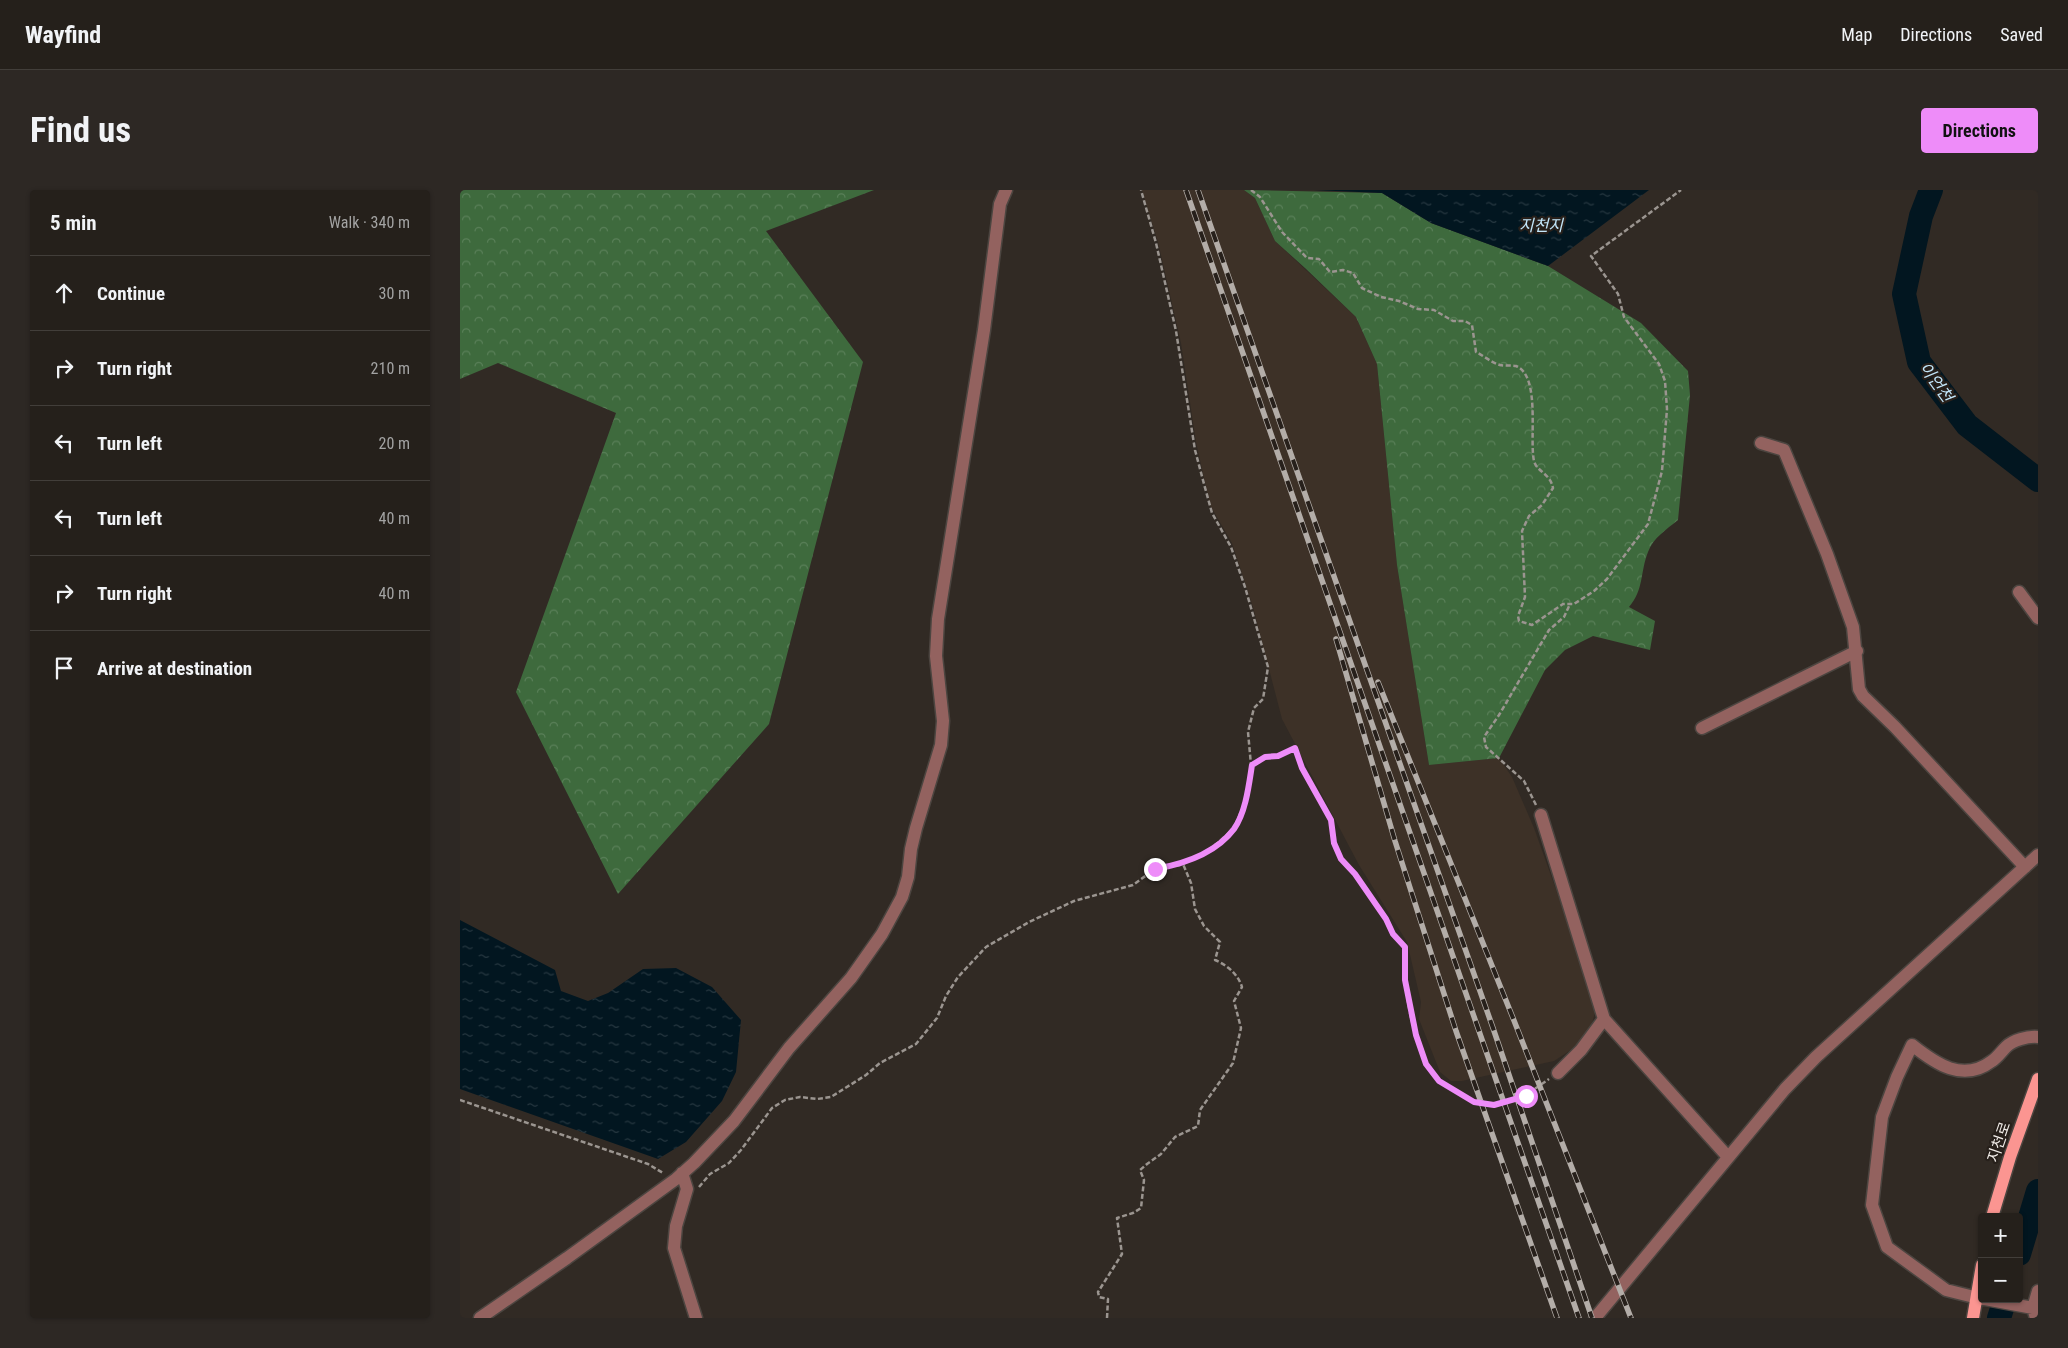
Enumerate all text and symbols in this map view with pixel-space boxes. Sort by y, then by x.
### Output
text: Wayfind [25,21,101,49]
text: Map [1841,24,1872,45]
text: Directions [1900,24,1972,45]
text: Saved [2000,24,2043,45]
button: Directions [1921,108,2038,153]
text: Find us [30,110,131,151]
text: 5 min [50,211,97,235]
text: Walk · 340 m [329,213,410,232]
water label: 지천지 [1519,216,1564,235]
icon: ahead [50,279,78,307]
text: Continue [97,282,165,305]
text: 30 m [378,284,410,303]
icon: right [50,354,78,382]
text: Turn right [97,357,172,380]
text: 210 m [371,359,410,378]
water label: 이언천 [1915,359,1958,407]
icon: left [50,429,78,457]
text: Turn left [97,432,162,455]
text: 20 m [378,434,410,453]
icon: left [50,504,78,532]
text: Turn left [97,507,162,530]
text: 40 m [378,509,410,528]
icon: right [50,579,78,607]
text: Turn right [97,582,172,605]
text: 40 m [378,584,410,603]
icon: arrive [50,654,78,682]
text: Arrive at destination [97,657,252,680]
route end [1144,858,1167,881]
route start [1515,1085,1538,1108]
street label: 지천로 [1984,1119,2014,1165]
map controls [1978,1213,2023,1303]
button: + [1978,1213,2023,1258]
button: − [1978,1258,2023,1303]

